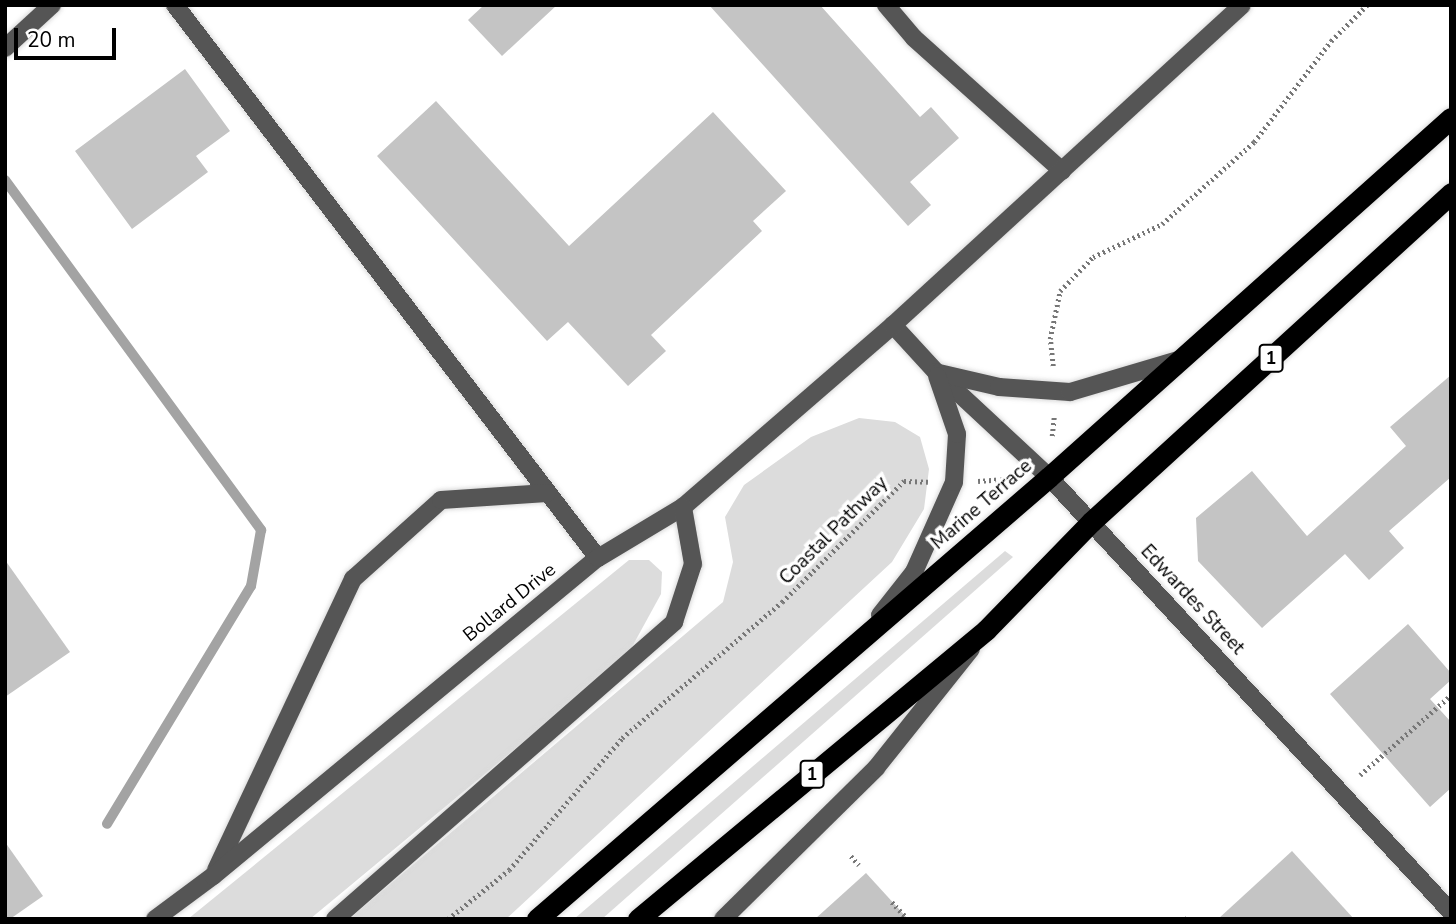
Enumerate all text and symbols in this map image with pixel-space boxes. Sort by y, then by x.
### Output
scale bar [18,14,119,58]
text: 20 m [27,26,76,54]
road number: 1 [1257,344,1285,372]
street label: Marine Terrace [927,455,1037,555]
street label: Coastal Pathway [775,472,893,590]
street label: Edwardes Street [1135,540,1249,660]
street label: Bollard Drive [459,559,561,647]
road number: 1 [798,760,826,788]

